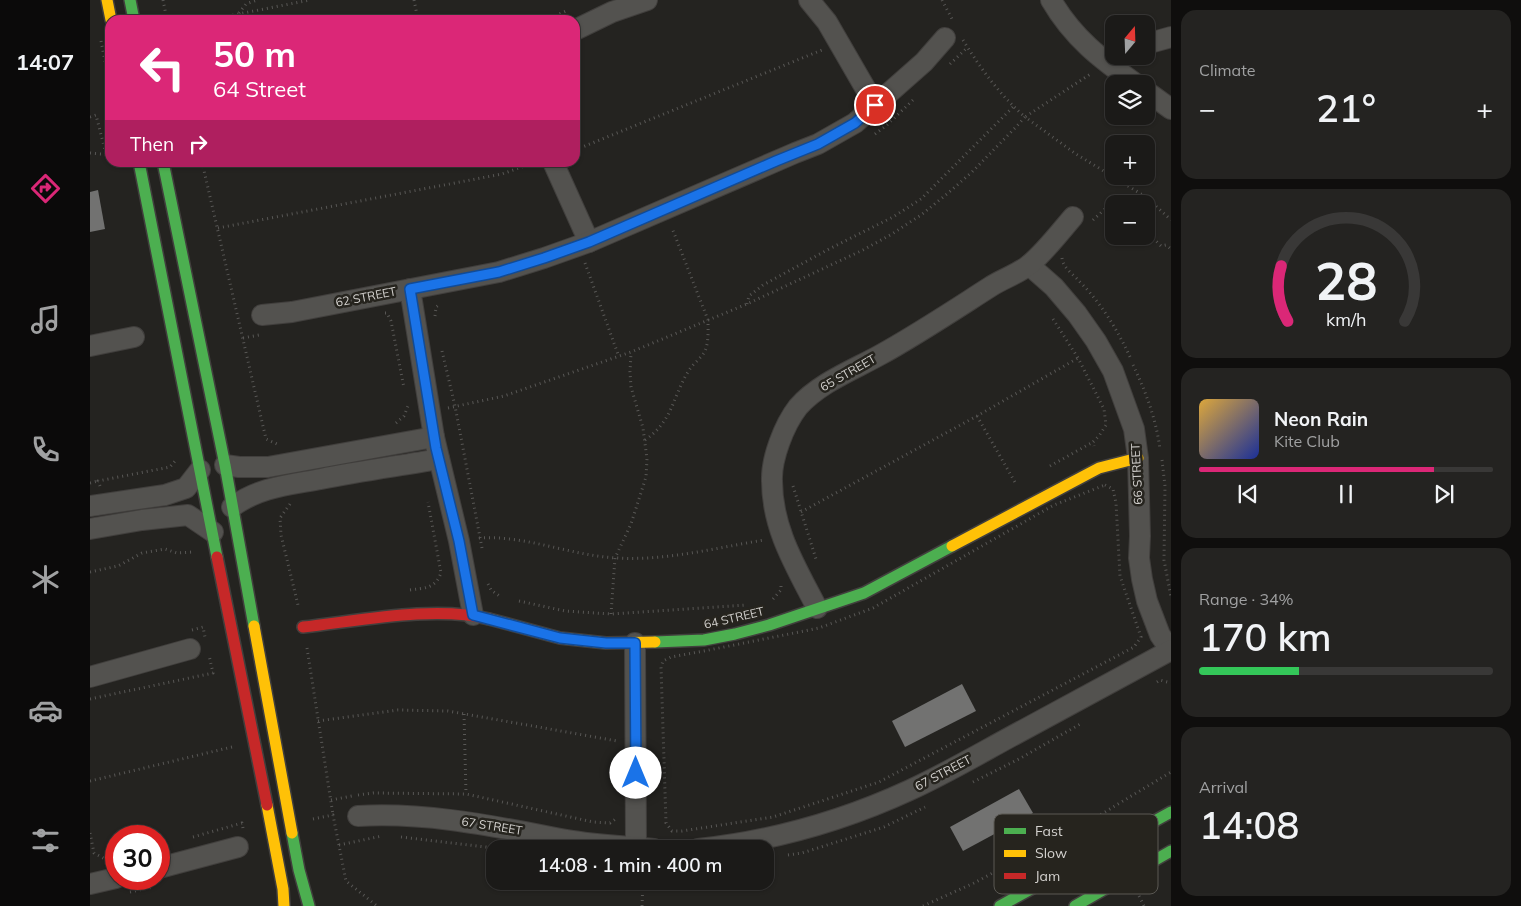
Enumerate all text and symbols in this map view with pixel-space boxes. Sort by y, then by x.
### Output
north arrow [1105,15,1155,65]
map controls [1105,15,1155,245]
text: 50 m [213,32,296,76]
icon: left [130,35,195,100]
text: 14:07 [16,48,74,76]
text: Climate [1199,60,1255,80]
text: 64 Street [213,75,306,103]
button: layers [1105,75,1155,125]
pin [854,84,896,126]
text: 21° [1316,84,1376,132]
icon: arrive [861,91,889,119]
text: − [1199,91,1216,126]
text: + [1476,91,1493,126]
icon: right [184,130,212,158]
text: Then [130,132,174,156]
button: + [1105,135,1155,185]
icon: directions [28,171,63,206]
button: − [1105,195,1155,245]
text: 28 [1315,248,1377,313]
street label: 62 STREET [334,283,398,310]
icon: music [28,302,63,337]
text: km/h [1326,308,1366,330]
street label: 65 STREET [817,350,879,394]
text: Neon Rain [1274,407,1368,431]
text: Kite Club [1274,431,1340,451]
icon: phone [28,432,63,467]
street label: 66 STREET [1127,442,1146,505]
icon: previous [1234,480,1262,508]
icon: pause [1332,480,1360,508]
icon: next [1430,480,1458,508]
icon: climate [28,562,63,597]
text: Range · 34% [1199,589,1294,609]
street label: 64 STREET [702,603,766,632]
text: 170 km [1199,613,1332,661]
icon: car [28,693,63,728]
position arrow [609,746,661,798]
street label: 67 STREET [912,751,974,794]
text: Arrival [1199,777,1248,797]
text: 14:08 [1199,801,1299,849]
street label: 67 STREET [460,813,524,838]
legend [994,814,1158,894]
text: Fast [1035,822,1063,840]
icon: filters [28,823,63,858]
speed limit sign: 30 [105,825,170,890]
text: Slow [1035,844,1067,862]
text: 14:08 · 1 min · 400 m [537,853,723,877]
text: Jam [1035,867,1060,885]

